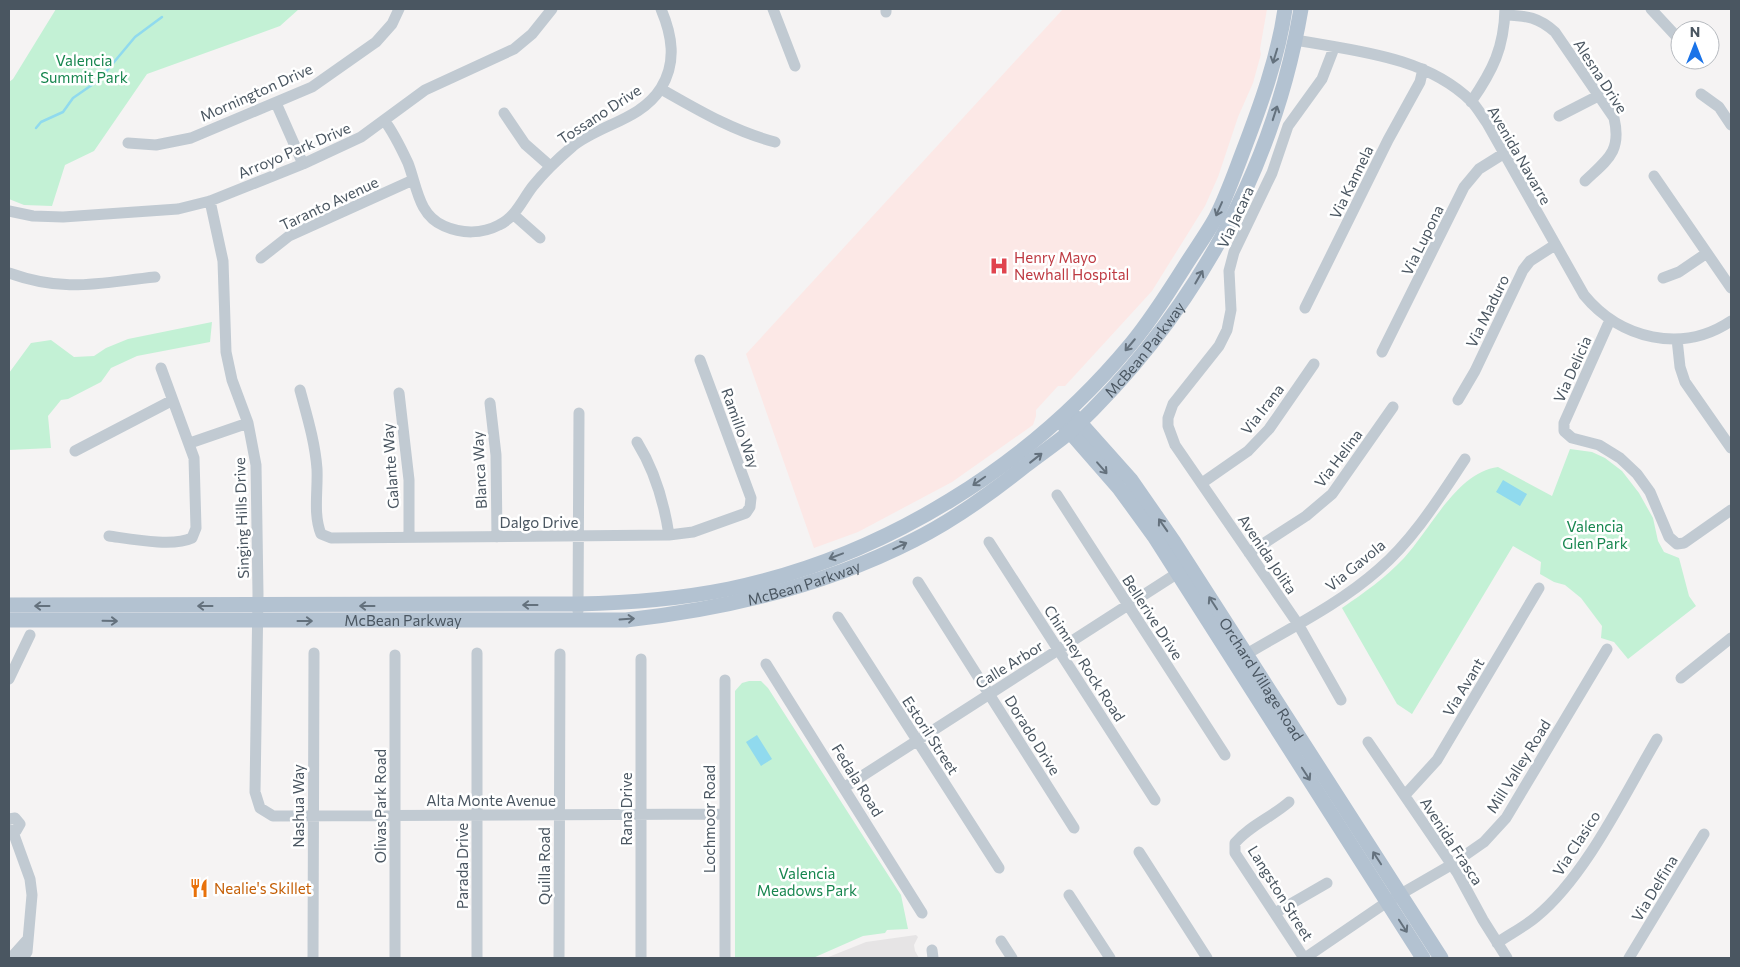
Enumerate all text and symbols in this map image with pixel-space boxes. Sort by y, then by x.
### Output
north arrow [1670,20,1720,70]
text: N [1690,23,1700,40]
street label: Alesna Drive [1570,36,1632,116]
one-way arrow [1269,48,1279,64]
park label: Valencia Summit Park [40,51,128,86]
street label: Mornington Drive [197,59,315,125]
street label: Tossano Drive [554,80,644,148]
street label: Avenida Navarre [1484,102,1556,208]
one-way arrow [1270,105,1280,121]
street label: Arroyo Park Drive [235,118,353,182]
street label: Via Kannela [1325,142,1377,222]
street label: Taranto Avenue [277,172,381,234]
street label: Via Jacara [1213,183,1257,251]
one-way arrow [1214,201,1224,216]
street label: Via Lupona [1397,202,1447,278]
place label: Henry Mayo Newhall Hospital [1014,248,1129,283]
hospital icon: Henry Mayo Newhall Hospital [988,255,1010,277]
one-way arrow [1194,270,1204,284]
street label: Via Maduro [1462,272,1512,350]
street label: McBean Parkway [1101,298,1188,401]
street label: Via Delicia [1549,333,1595,405]
one-way arrow [1125,338,1136,351]
street label: Via Irana [1237,380,1287,438]
street label: Ramillo Way [718,385,764,471]
street label: Galante Way [378,422,402,509]
street label: Via Helina [1310,425,1366,491]
street label: Blanca Way [468,430,490,509]
one-way arrow [1029,452,1042,463]
street label: Singing Hills Drive [230,457,252,579]
one-way arrow [1096,462,1108,475]
one-way arrow [972,476,986,486]
street label: Avenida Jolita [1235,511,1301,597]
street label: Dalgo Drive [500,513,578,531]
park label: Valencia Glen Park [1562,517,1628,552]
one-way arrow [1158,518,1168,532]
street label: Via Gavola [1322,535,1388,595]
one-way arrow [892,541,907,551]
one-way arrow [828,552,844,561]
street label: McBean Parkway [745,556,863,609]
street label: Bellerive Drive [1119,571,1187,663]
one-way arrow [1207,596,1217,610]
one-way arrow [522,600,538,610]
one-way arrow [34,601,50,611]
one-way arrow [197,601,213,611]
one-way arrow [359,601,376,611]
street label: Chimney Rock Road [1041,602,1129,724]
street label: McBean Parkway [344,611,462,629]
street label: Orchard Village Road [1216,614,1308,744]
one-way arrow [618,615,634,624]
one-way arrow [102,616,118,626]
one-way arrow [296,616,313,626]
street label: Calle Arbor [972,636,1046,692]
street label: Via Avant [1439,655,1487,719]
street label: Dorado Drive [1001,692,1065,778]
street label: Estoril Street [899,693,963,777]
street label: Mill Valley Road [1482,716,1554,816]
street label: Fedala Road [829,740,887,820]
street label: Olivas Park Road [371,749,389,863]
street label: Nashua Way [289,764,307,848]
street label: Lochmoor Road [700,765,718,873]
one-way arrow [1300,767,1311,781]
street label: Rana Drive [617,772,635,846]
street label: Alta Monte Avenue [426,791,556,809]
street label: Avenida Frasca [1417,794,1487,888]
street label: Via Clasico [1548,807,1604,879]
street label: Parada Drive [453,823,471,909]
street label: Quilla Road [535,827,553,905]
street label: Langston Street [1245,842,1317,944]
one-way arrow [1372,851,1382,865]
street label: Via Delfina [1627,852,1681,924]
park label: Valencia Meadows Park [757,864,857,899]
restaurant icon: Nealie's Skillet [188,877,210,899]
place label: Nealie's Skillet [214,879,312,897]
one-way arrow [1398,918,1408,932]

